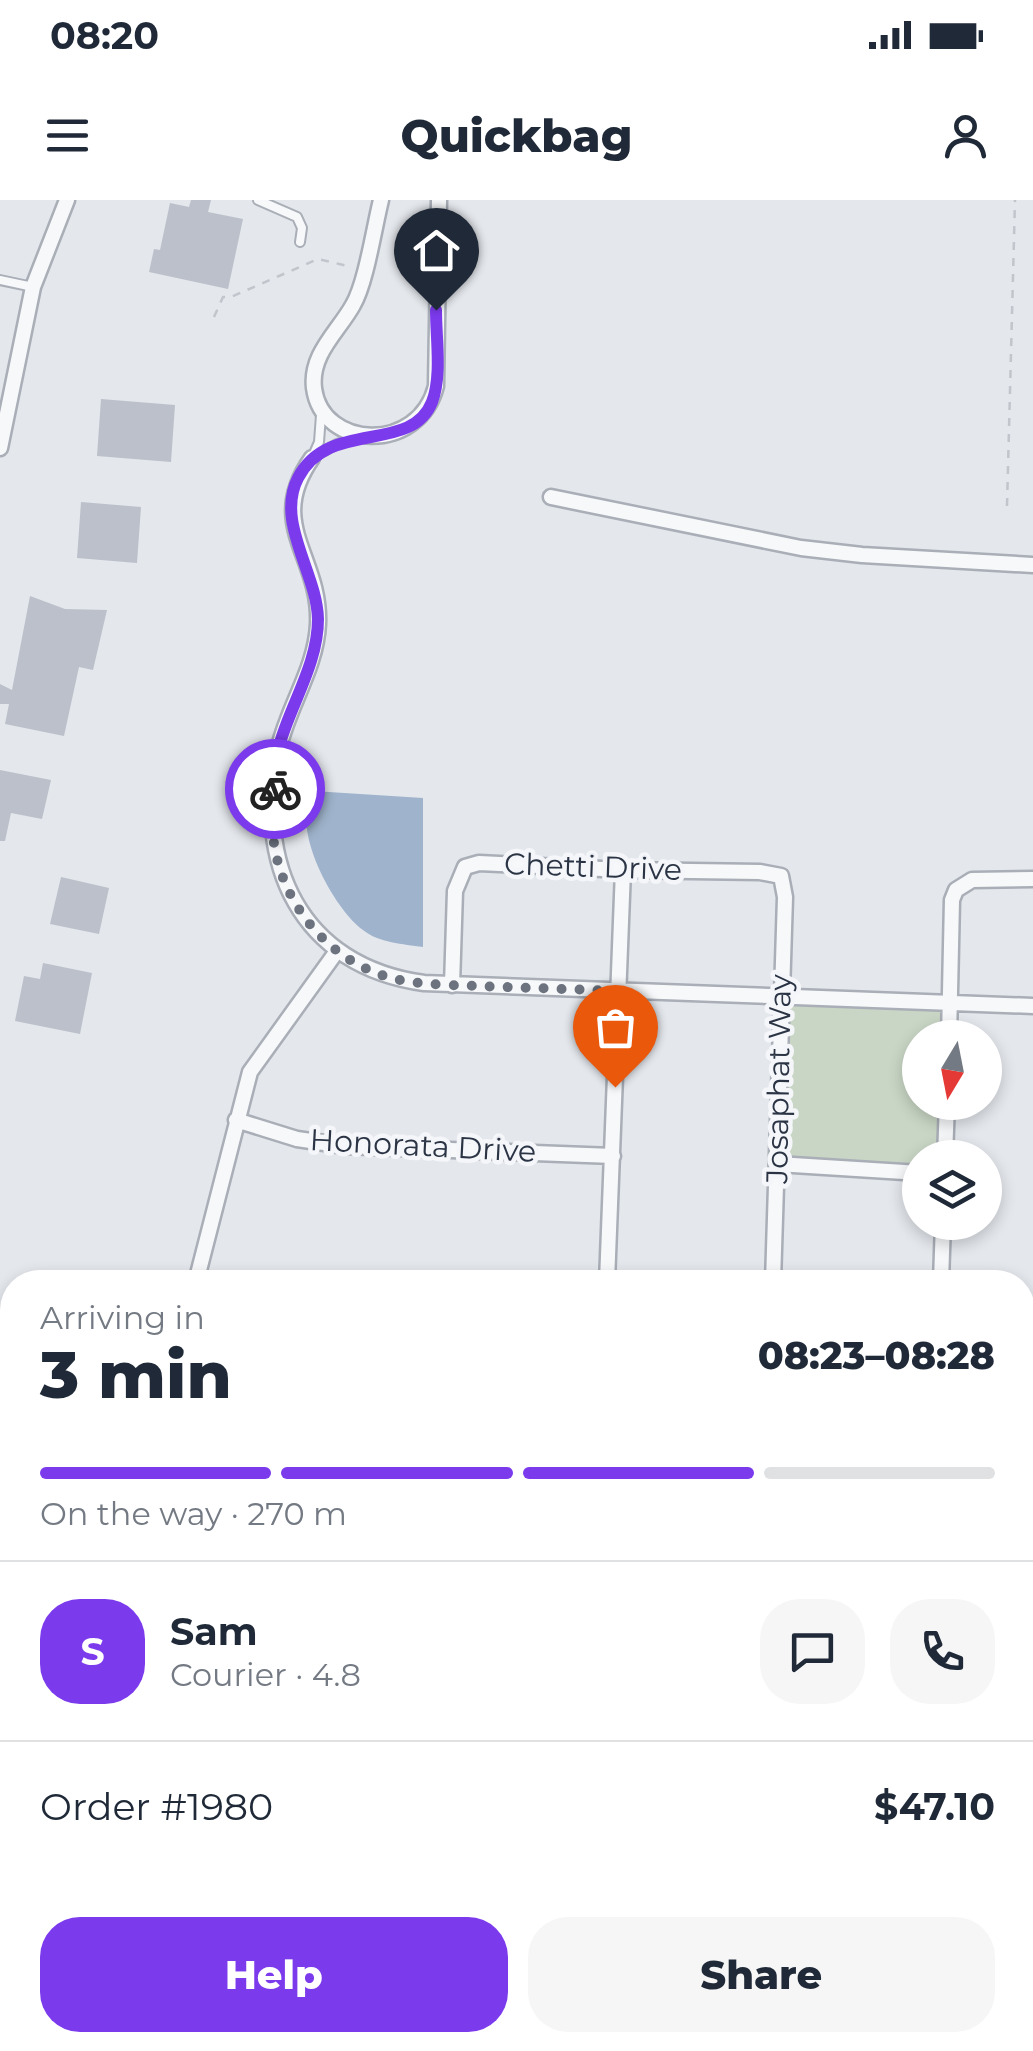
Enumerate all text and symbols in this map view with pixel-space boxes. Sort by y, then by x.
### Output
text: 08:20 [50,12,159,59]
icon: menu [40,108,95,163]
text: Quickbag [401,108,632,163]
icon: person [938,108,993,163]
pin [394,208,479,311]
icon: home [409,223,464,278]
courier [225,739,325,839]
icon: bike [248,762,303,817]
street label: Chetti Drive [503,845,683,888]
street label: Josaphat Way [758,973,799,1185]
pin [573,985,658,1088]
icon: bag [588,1000,643,1055]
north arrow [902,1020,1002,1120]
map controls [902,1020,1002,1240]
street label: Honorata Drive [309,1121,537,1170]
button: layers [902,1140,1002,1240]
text: Arriving in [40,1298,205,1337]
text: 08:23–08:28 [758,1332,995,1379]
text: 3 min [40,1335,232,1414]
text: On the way · 270 m [40,1494,347,1533]
button: chat [760,1599,865,1704]
button: phone [890,1599,995,1704]
text: Sam [170,1608,258,1655]
text: S [80,1628,105,1675]
text: Courier · 4.8 [170,1655,361,1694]
text: Order #1980 [40,1783,273,1830]
text: $47.10 [874,1783,995,1830]
button: Help [40,1917,508,2032]
button: Share [528,1917,995,2032]

